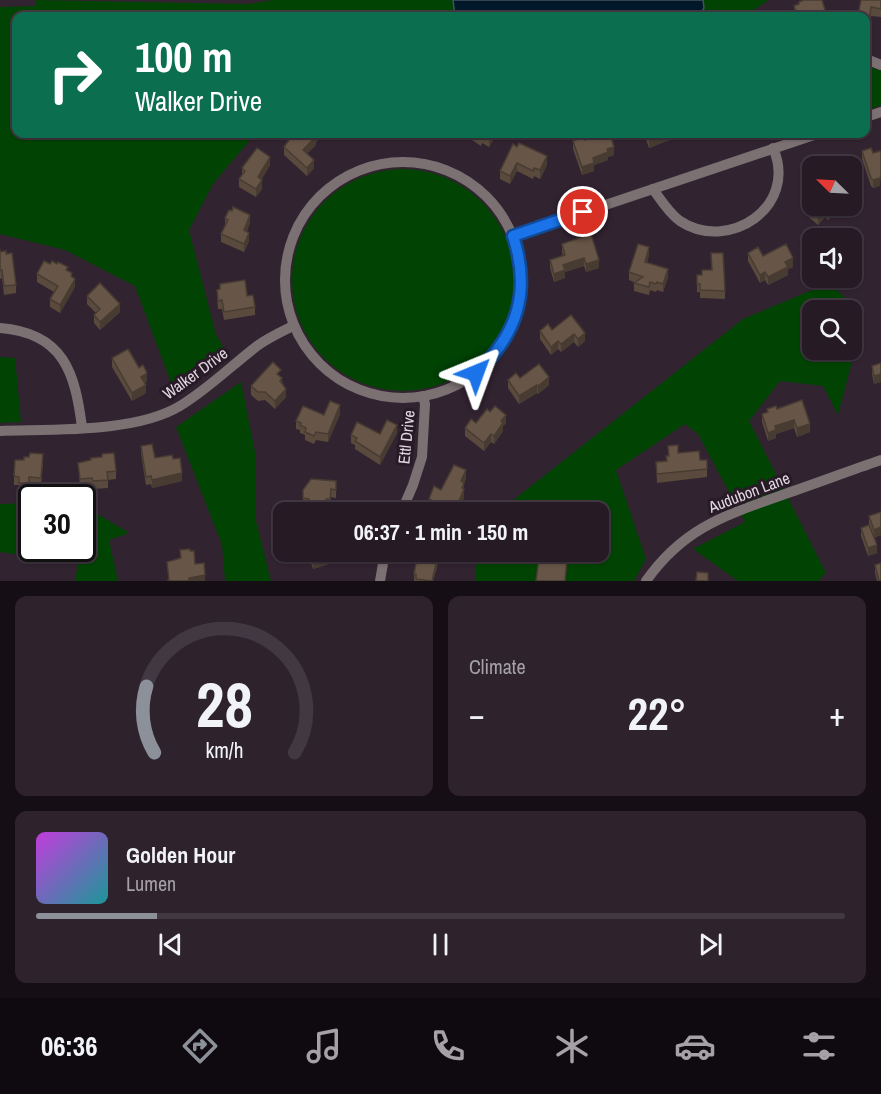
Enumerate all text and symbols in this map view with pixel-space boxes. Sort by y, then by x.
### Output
text: 100 m [135,29,233,85]
icon: right [36,36,114,114]
text: Walker Drive [135,83,262,119]
north arrow [802,156,862,216]
map controls [802,156,862,360]
pin [557,186,608,237]
icon: arrive [566,195,599,228]
button: sound [802,228,862,288]
button: search [802,300,862,360]
position arrow [444,341,508,405]
street label: Walker Drive [158,342,232,404]
street label: Ettl Drive [392,409,420,465]
street label: Audubon Lane [704,466,793,518]
speed limit sign: 30 [18,484,96,562]
text: 06:37 · 1 min · 150 m [354,517,528,547]
text: Climate [469,653,526,680]
text: 28 [196,662,252,746]
text: 22° [627,683,687,744]
text: − [469,692,485,736]
text: + [829,692,845,736]
text: km/h [205,736,243,765]
text: Golden Hour [126,840,235,870]
text: Lumen [126,870,176,897]
icon: previous [154,928,187,961]
icon: pause [424,928,457,961]
icon: next [694,928,727,961]
icon: directions [179,1025,221,1067]
icon: music [303,1025,345,1067]
icon: phone [427,1025,469,1067]
icon: climate [551,1025,593,1067]
icon: car [674,1025,716,1067]
icon: filters [798,1025,840,1067]
text: 06:36 [41,1028,98,1064]

